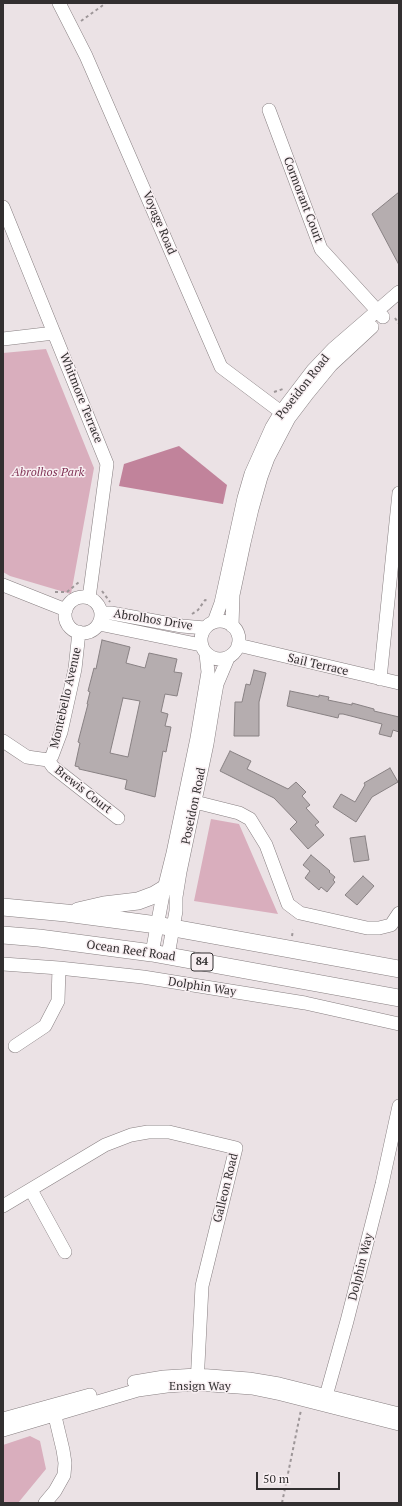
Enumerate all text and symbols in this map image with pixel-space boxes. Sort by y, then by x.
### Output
street label: Cormorant Court [280,155,326,245]
street label: Voyage Road [139,189,179,257]
street label: Whitmore Terrace [56,351,106,445]
street label: Poseidon Road [273,352,333,422]
park label: Abrolhos Park [12,466,84,480]
street label: Abrolhos Drive [112,607,194,633]
street label: Montebello Avenue [47,646,85,750]
street label: Sail Terrace [286,651,350,679]
street label: Brewis Court [52,763,114,817]
street label: Poseidon Road [179,766,209,846]
street label: Ocean Reef Road [86,938,176,964]
road number: 84 [191,953,213,971]
street label: Dolphin Way [167,975,237,999]
street label: Galleon Road [210,1152,242,1224]
street label: Dolphin Way [346,1232,376,1302]
street label: Ensign Way [169,1380,231,1394]
scale bar [258,1464,342,1490]
text: 50 m [263,1471,289,1486]

